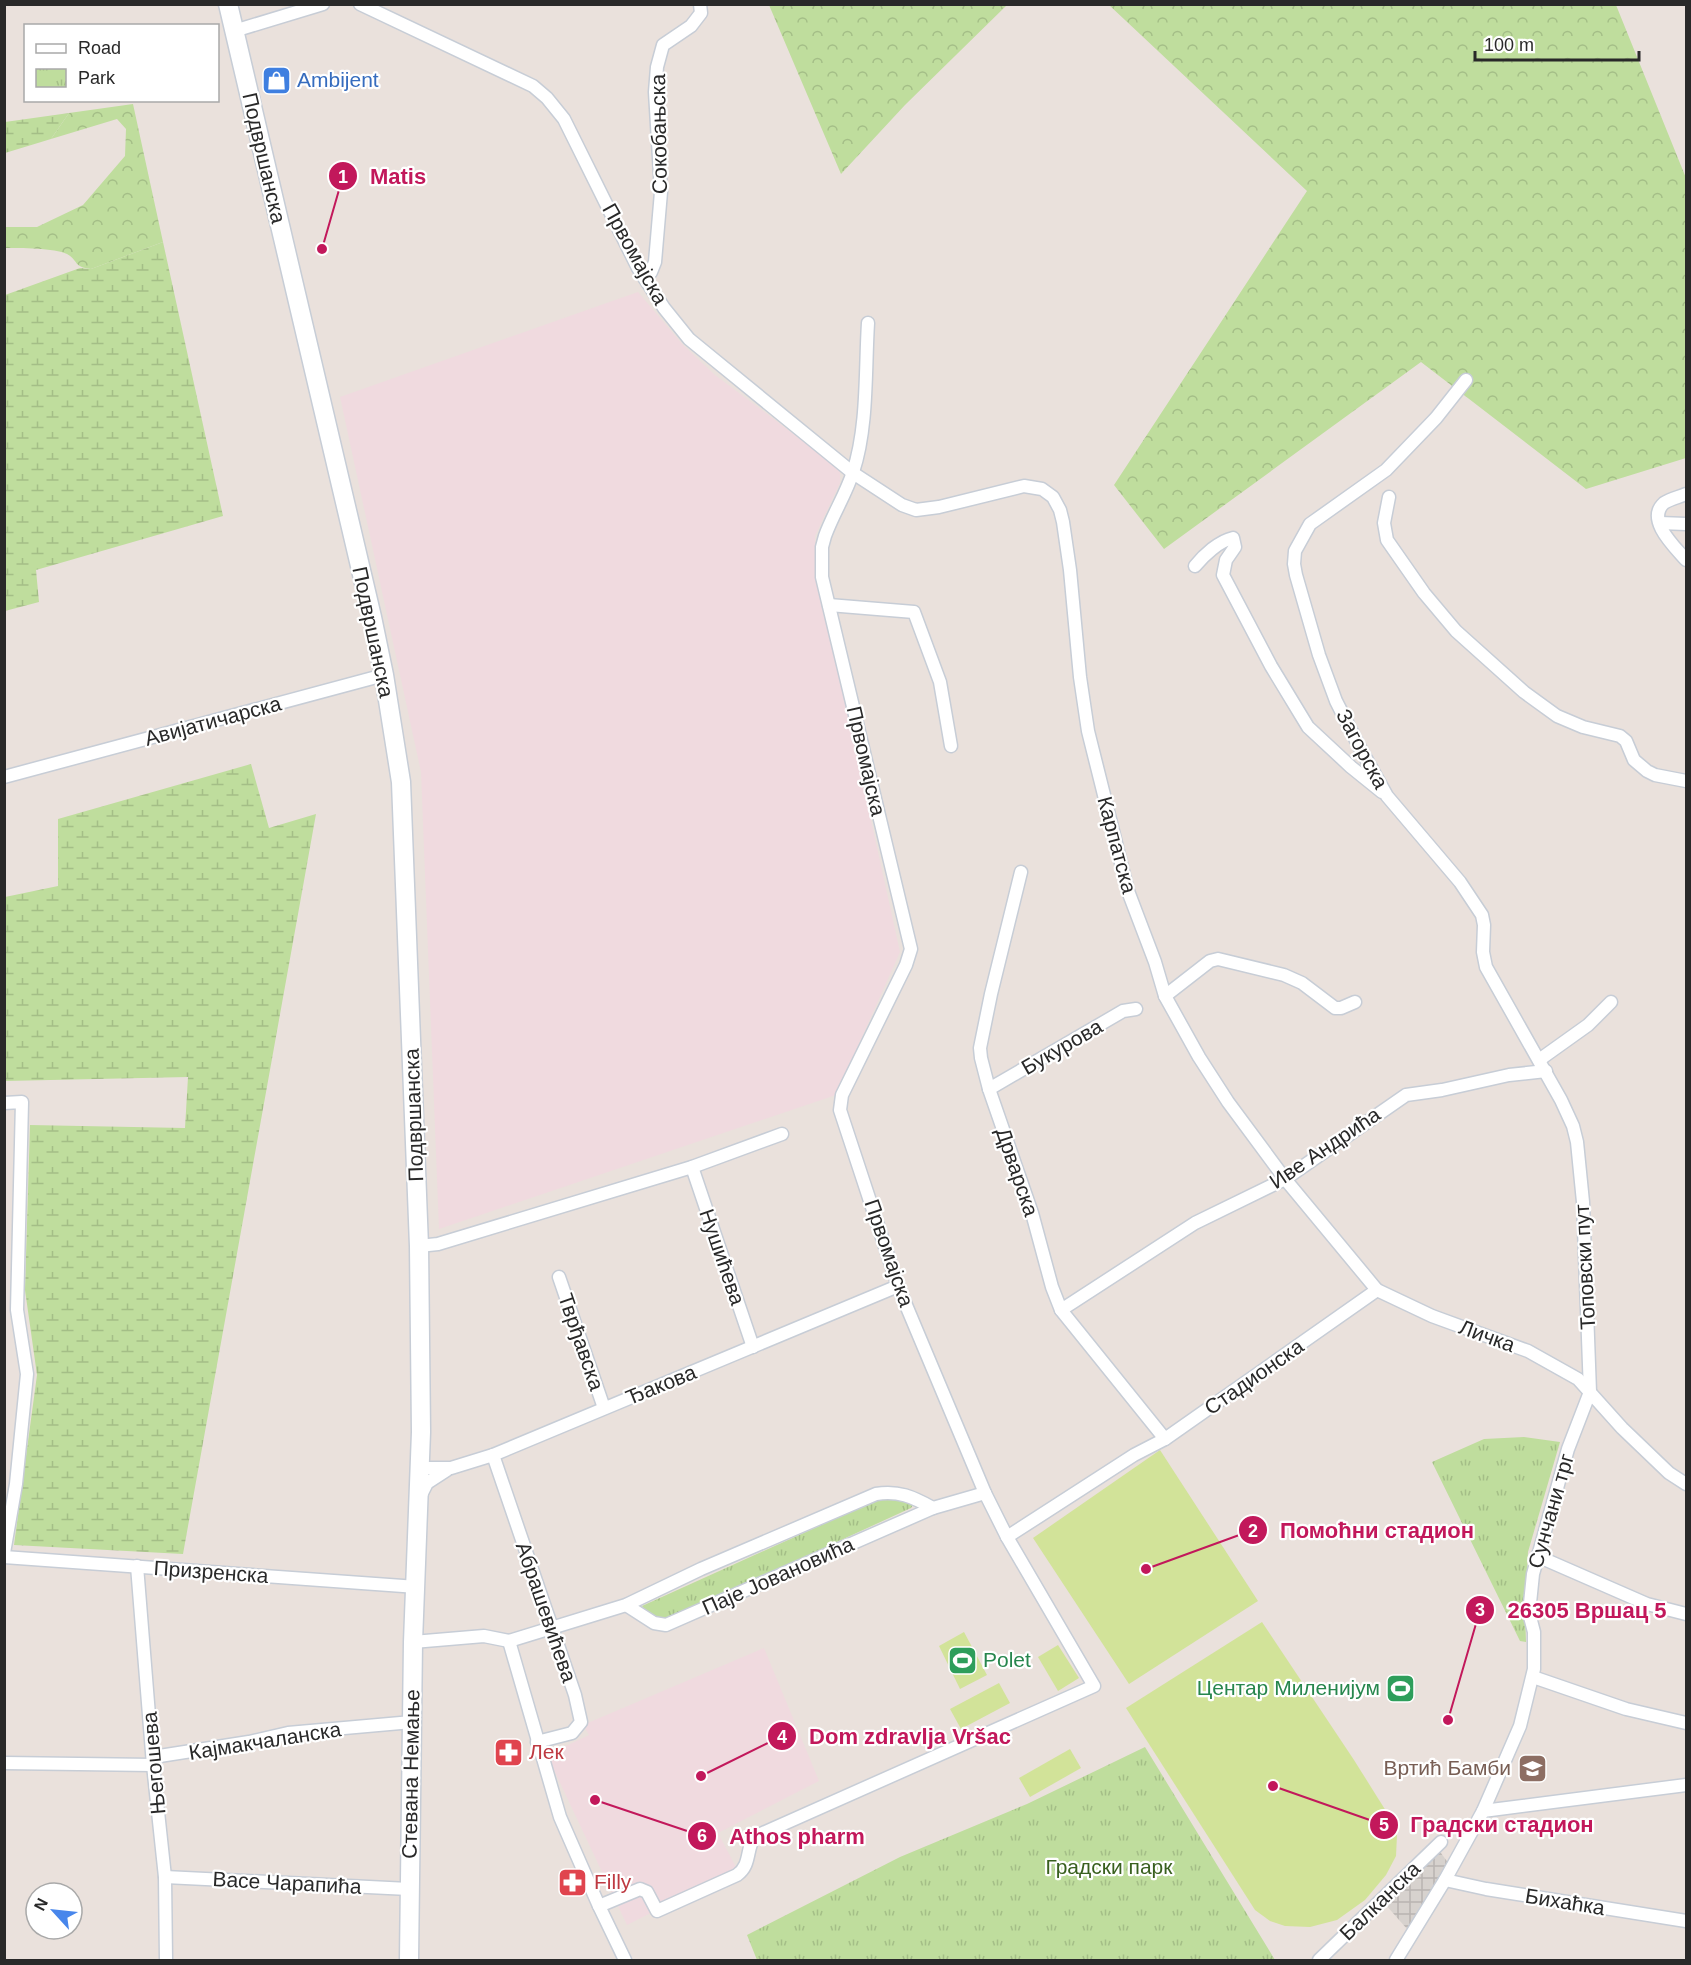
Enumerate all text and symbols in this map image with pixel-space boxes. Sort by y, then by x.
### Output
legend [24,24,219,102]
scale bar [1475,24,1638,62]
text: 100 m [1484,35,1534,55]
text: Road [78,38,121,58]
shop icon: Ambijent [260,64,292,96]
text: Park [78,68,116,88]
place label: Ambijent [297,68,379,91]
street label: Сокобањска [646,73,671,194]
street label: Подвршанска [238,90,291,226]
callout: Matis [328,156,438,196]
text: Matis [370,164,426,189]
text: 1 [338,167,348,187]
street label: Првомајска [598,199,673,309]
street label: Подвршанска [348,564,399,700]
street label: Авијатичарска [142,691,284,750]
street label: Првомајска [843,704,890,818]
street label: Загорска [1332,705,1393,793]
street label: Карпатска [1094,794,1142,896]
street label: Букурова [1017,1014,1107,1079]
street label: Подвршанска [400,1048,427,1182]
street label: Иве Андрића [1265,1102,1385,1193]
street label: Дрварска [992,1125,1043,1219]
street label: Првомајска [860,1196,919,1310]
street label: Топовски пут [1570,1203,1599,1330]
street label: Нушићева [695,1206,750,1308]
street label: Тврђавска [554,1290,609,1394]
street label: Личка [1456,1315,1519,1356]
street label: Стадионска [1200,1334,1308,1419]
street label: Ђакова [622,1360,700,1409]
street label: Сунчани трг [1523,1451,1578,1571]
callout: Помоћни стадион [1238,1510,1486,1550]
text: Помоћни стадион [1280,1518,1474,1543]
text: 2 [1248,1521,1258,1541]
street label: Паје Јовановића [699,1532,857,1619]
street label: Абрашевићева [512,1539,581,1685]
street label: Призренска [153,1556,269,1587]
callout: 26305 Вршац 5 [1465,1590,1678,1630]
text: 26305 Вршац 5 [1507,1598,1667,1623]
text: 3 [1475,1600,1485,1620]
sports icon: Polet [946,1644,978,1676]
place label: Polet [983,1648,1031,1671]
sports icon: Центар Миленијум [1385,1672,1417,1704]
place label: Центар Миленијум [1197,1676,1380,1699]
street label: Стевана Немање [398,1689,423,1859]
street label: Његошева [138,1710,169,1815]
callout: Dom zdravlja Vršac [767,1716,1022,1756]
street label: Кајмакчаланска [187,1717,343,1764]
text: Dom zdravlja Vršac [809,1724,1011,1749]
text: 4 [777,1727,787,1747]
pharmacy icon: Лек [492,1736,524,1768]
place label: Лек [529,1740,564,1763]
school or university icon: Вртић Бамби [1516,1752,1548,1784]
place label: Вртић Бамби [1383,1756,1511,1779]
callout: Градски стадион [1369,1805,1606,1845]
text: Градски стадион [1410,1812,1594,1837]
text: 5 [1379,1815,1389,1835]
callout: Athos pharm [687,1816,876,1856]
text: Athos pharm [729,1824,865,1849]
text: 6 [697,1826,707,1846]
park label: Градски парк [1046,1855,1173,1878]
street label: Балканска [1335,1857,1425,1945]
pharmacy icon: Filly [557,1866,589,1898]
street label: Васе Чарапића [212,1867,362,1898]
place label: Filly [594,1870,632,1893]
north arrow [24,1881,84,1941]
street label: Бихаћка [1524,1884,1607,1919]
text: N [31,1895,51,1913]

